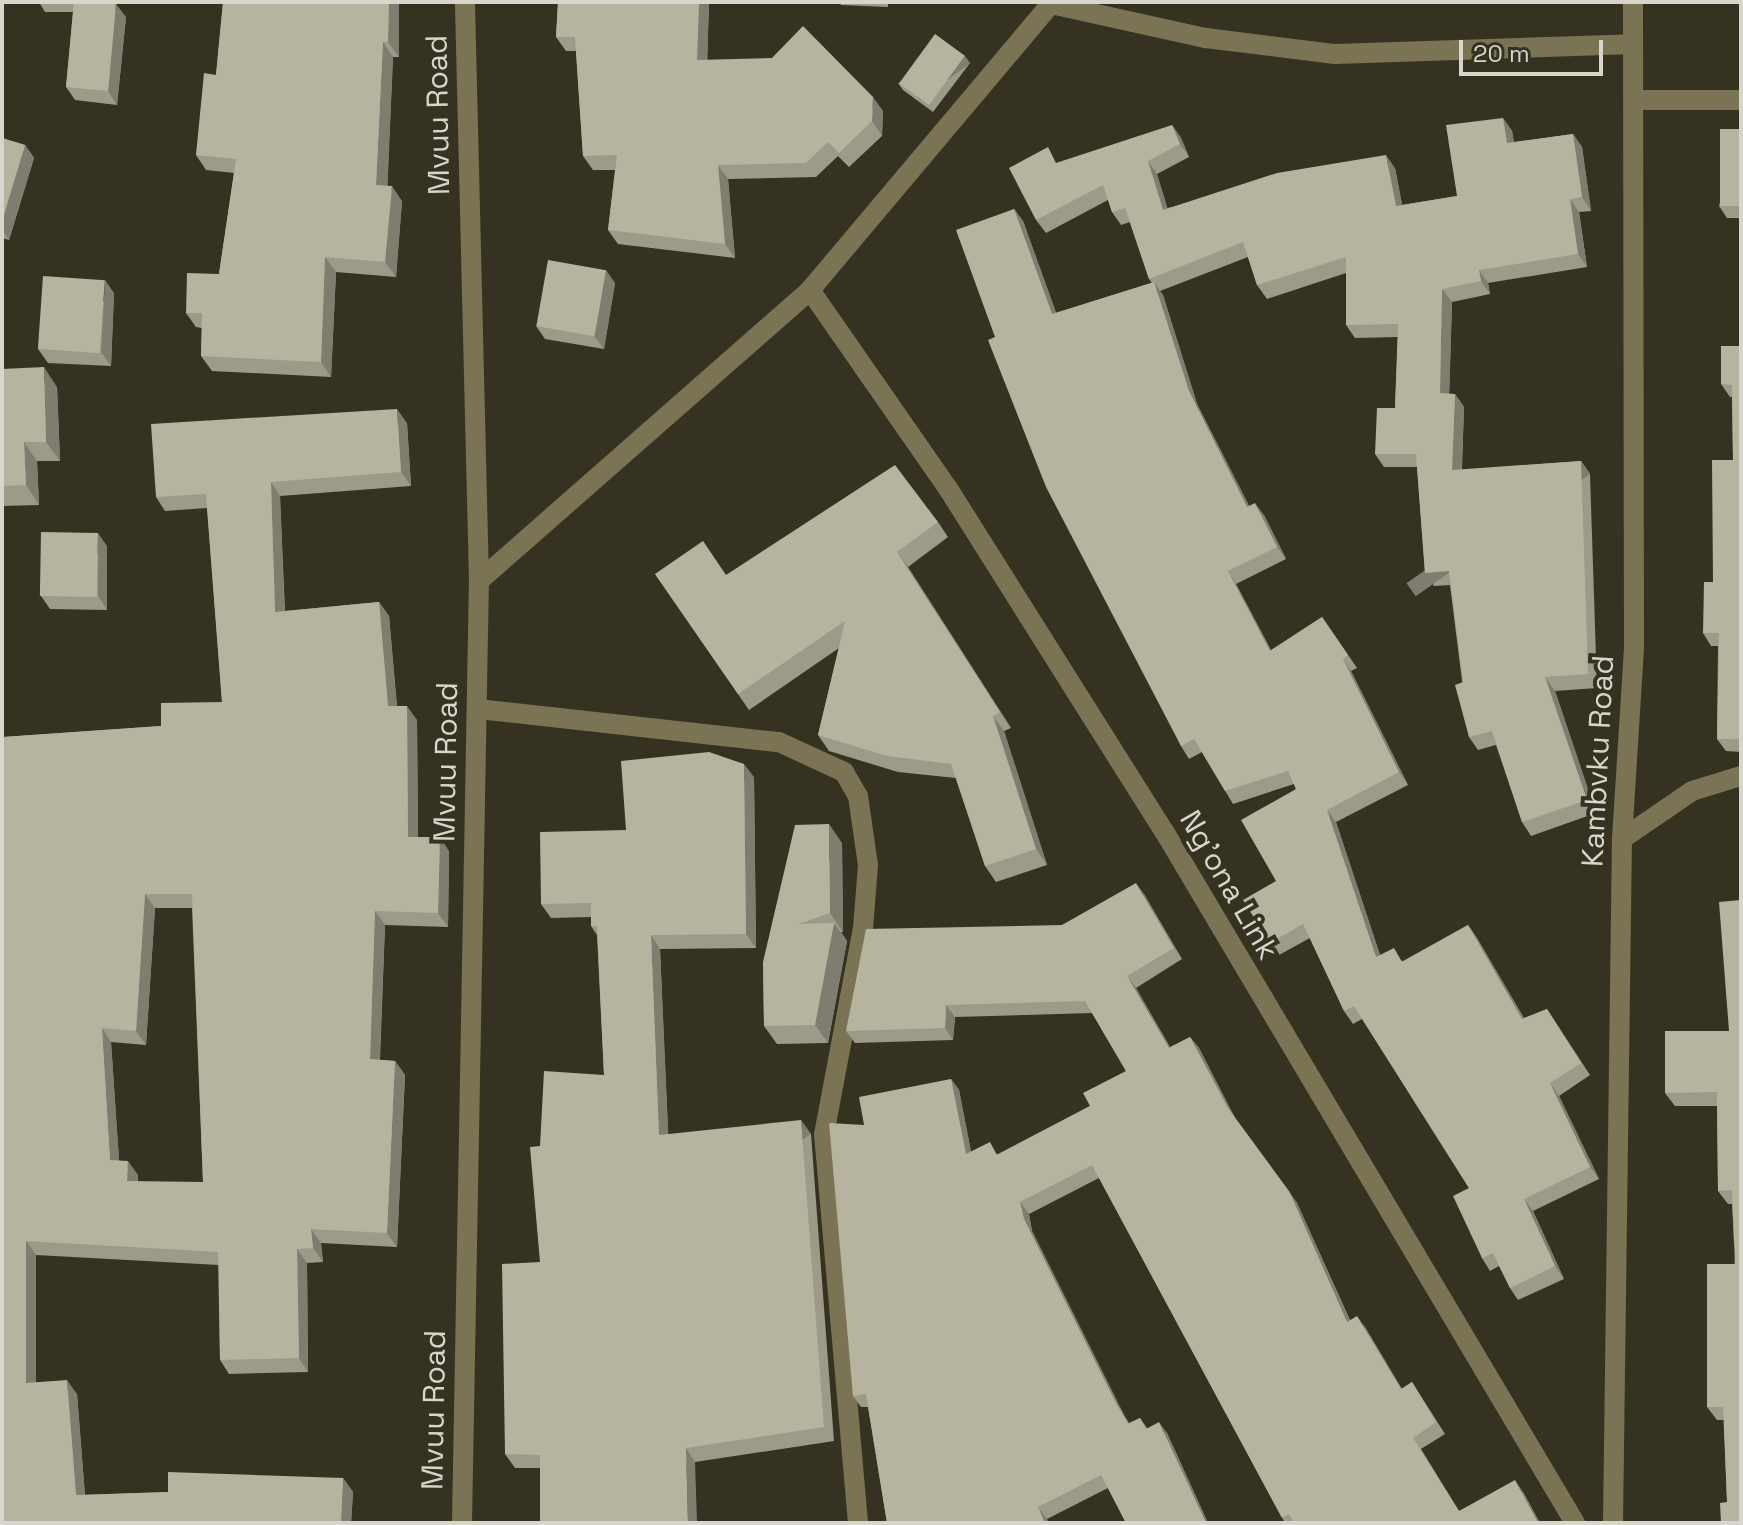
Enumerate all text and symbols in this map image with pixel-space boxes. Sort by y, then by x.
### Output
scale bar [1463,24,1607,74]
street label: Mvuu Road [419,35,457,195]
text: 20 m [1473,38,1530,69]
street label: Kambvku Road [1574,654,1622,868]
street label: Mvuu Road [427,682,465,842]
street label: Ng'ona Link [1172,804,1286,966]
street label: Mvuu Road [415,1330,453,1490]

